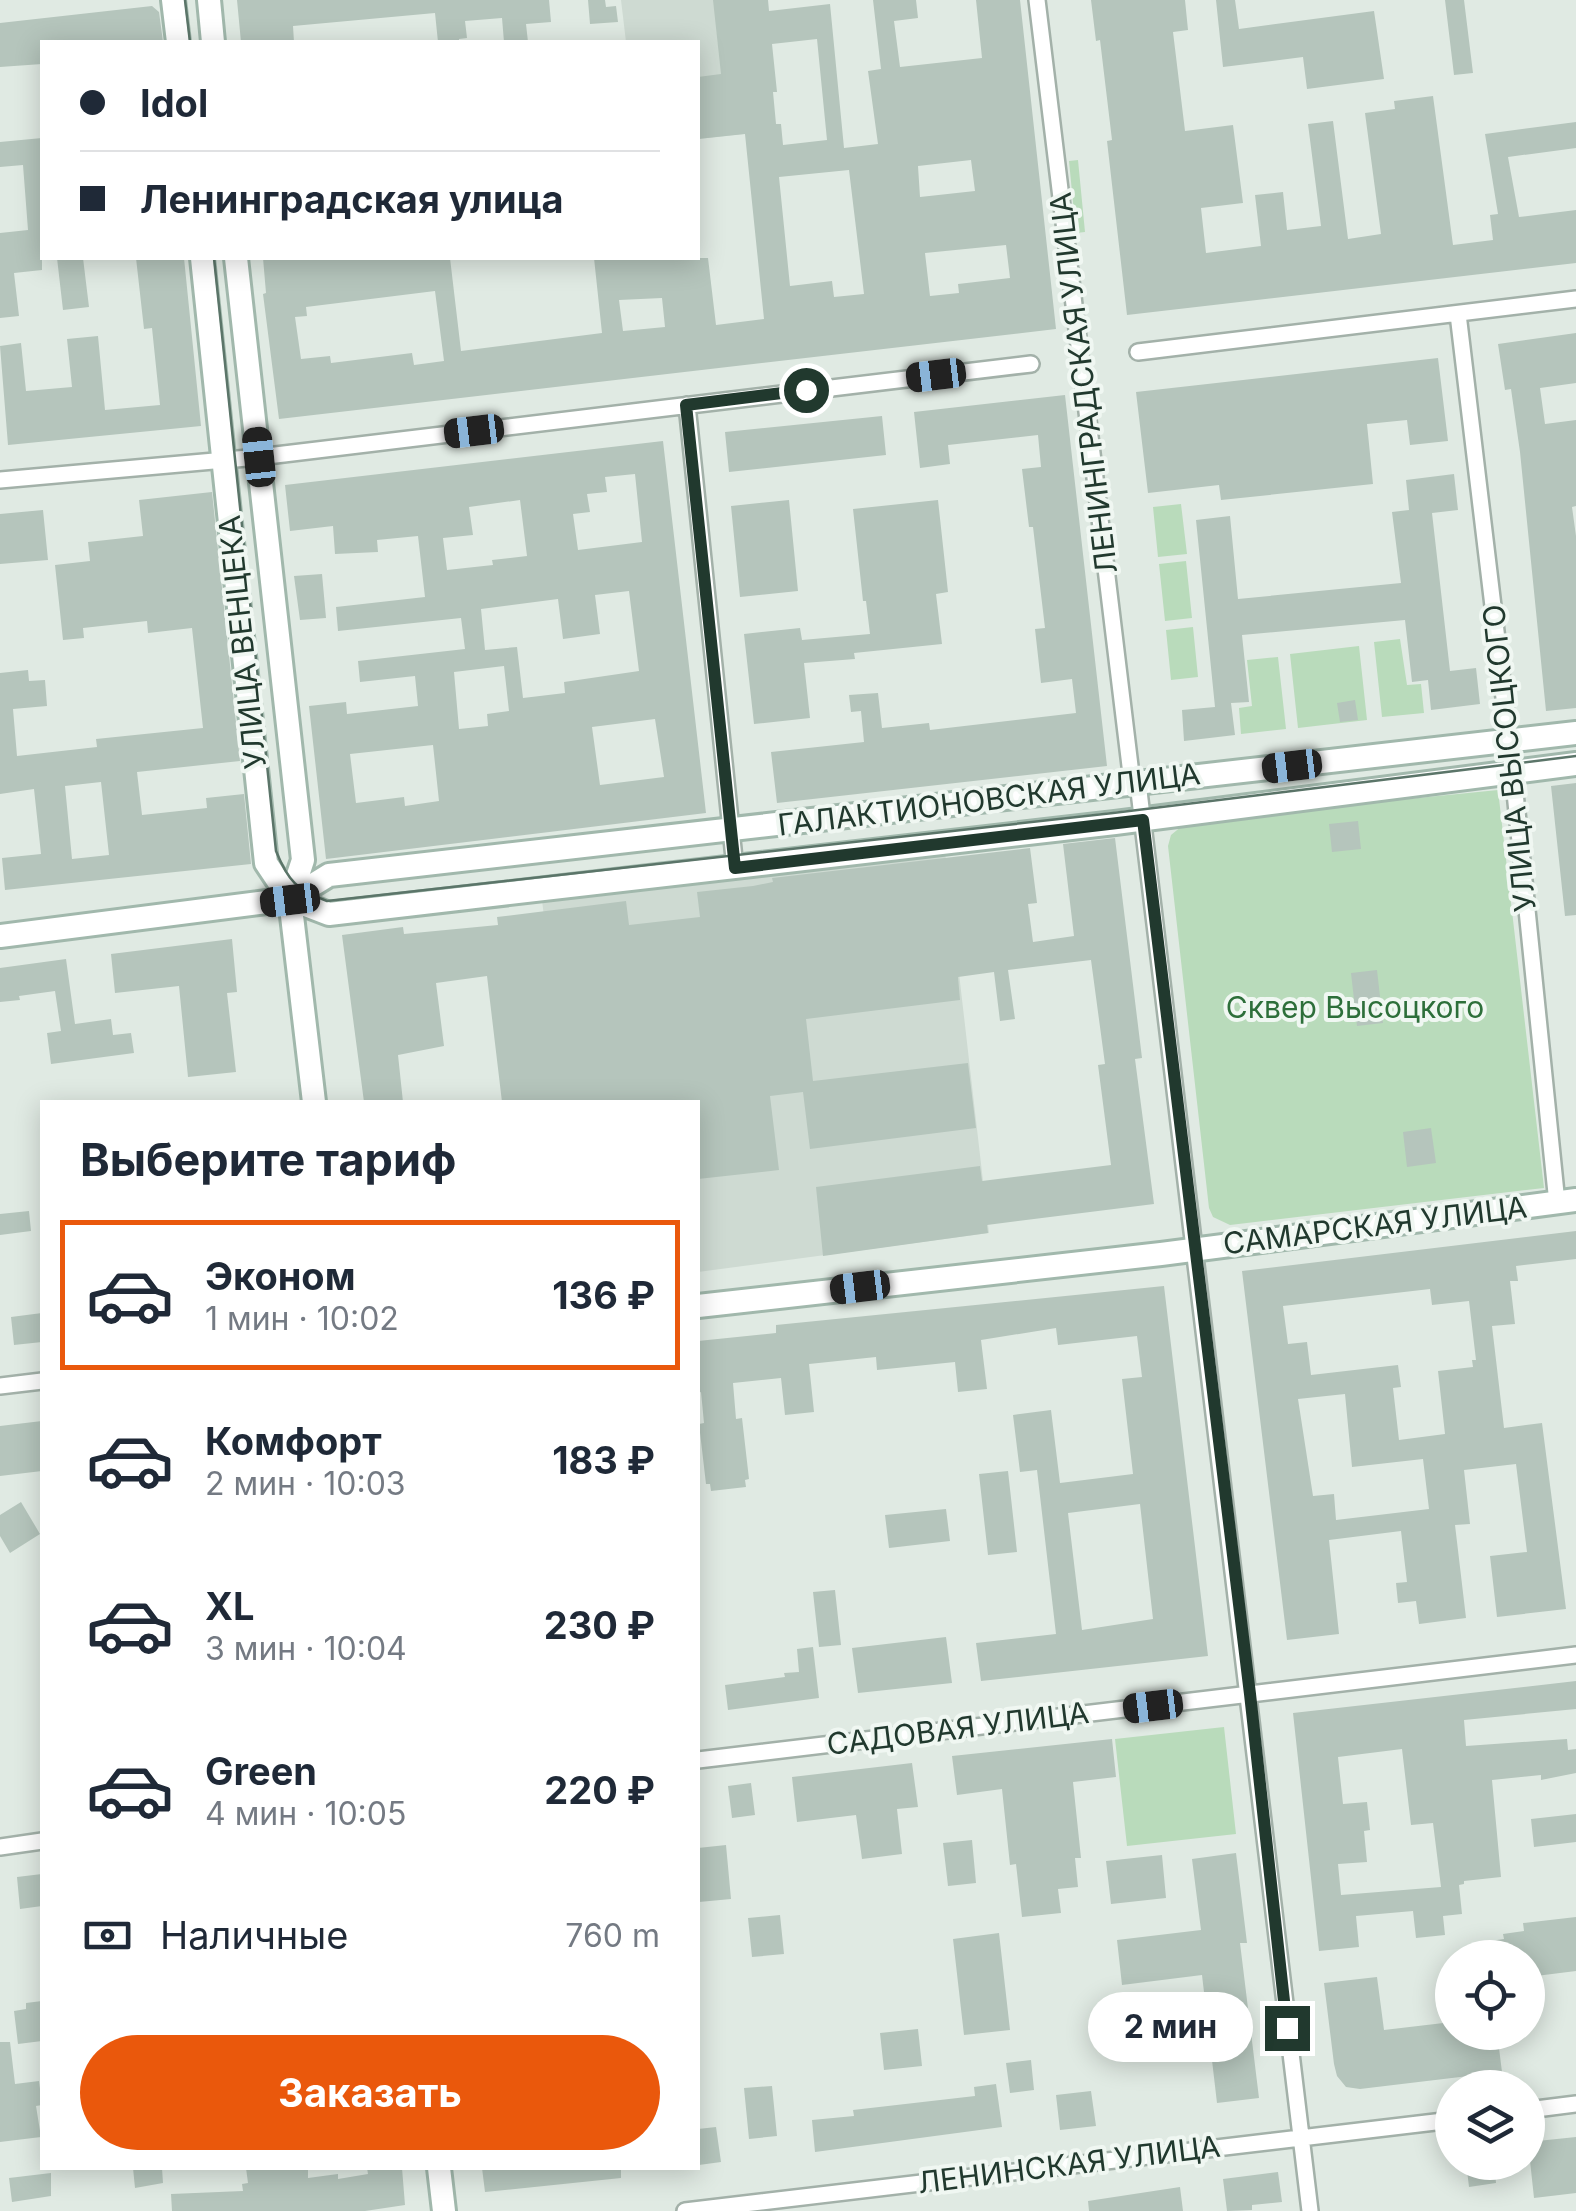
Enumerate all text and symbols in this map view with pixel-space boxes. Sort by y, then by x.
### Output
text: Idol [140,80,208,126]
text: Ленинградская улица [140,176,564,222]
street label: ЛЕНИНГРАДСКАЯ УЛИЦА [1042,190,1124,576]
car [904,356,968,394]
route start [784,368,829,413]
car [442,412,506,450]
car [241,426,277,488]
street label: УЛИЦА ВЕНЦЕКА [211,513,273,771]
street label: УЛИЦА ВЫСОЦКОГО [1475,603,1543,914]
car [1260,747,1324,785]
street label: ГАЛАКТИОНОВСКАЯ УЛИЦА [776,755,1202,843]
car [258,881,322,919]
park label: Сквер Высоцкого [1226,989,1484,1025]
text: Выберите тариф [80,1132,456,1187]
street label: САМАРСКАЯ УЛИЦА [1221,1189,1529,1262]
icon: car [85,1250,175,1340]
text: Эконом [205,1253,356,1299]
car [828,1268,892,1306]
text: 136 ₽ [552,1272,655,1318]
text: 1 мин · 10:02 [205,1299,399,1338]
icon: car [85,1415,175,1505]
text: Комфорт [205,1418,382,1464]
text: 183 ₽ [552,1437,655,1483]
text: 2 мин · 10:03 [205,1464,406,1503]
icon: car [85,1580,175,1670]
text: XL [205,1583,255,1629]
text: 230 ₽ [544,1602,655,1648]
text: 3 мин · 10:04 [205,1629,407,1668]
car [1121,1687,1185,1725]
street label: САДОВАЯ УЛИЦА [825,1694,1091,1762]
icon: car [85,1745,175,1835]
text: Green [205,1748,317,1794]
text: 220 ₽ [544,1767,655,1813]
text: 4 мин · 10:05 [205,1794,406,1833]
icon: cash [80,1908,135,1963]
text: Наличные [160,1912,348,1958]
text: 760 m [565,1916,660,1955]
map controls [1435,1940,1545,2180]
button: locate [1435,1940,1545,2050]
callout: 2 мин [1087,1993,1252,2063]
route end [1265,2006,1310,2051]
text: 2 мин [1124,2007,1217,2046]
button: Заказать [80,2035,660,2150]
button: layers [1435,2070,1545,2180]
street label: ЛЕНИНСКАЯ УЛИЦА [916,2128,1222,2200]

